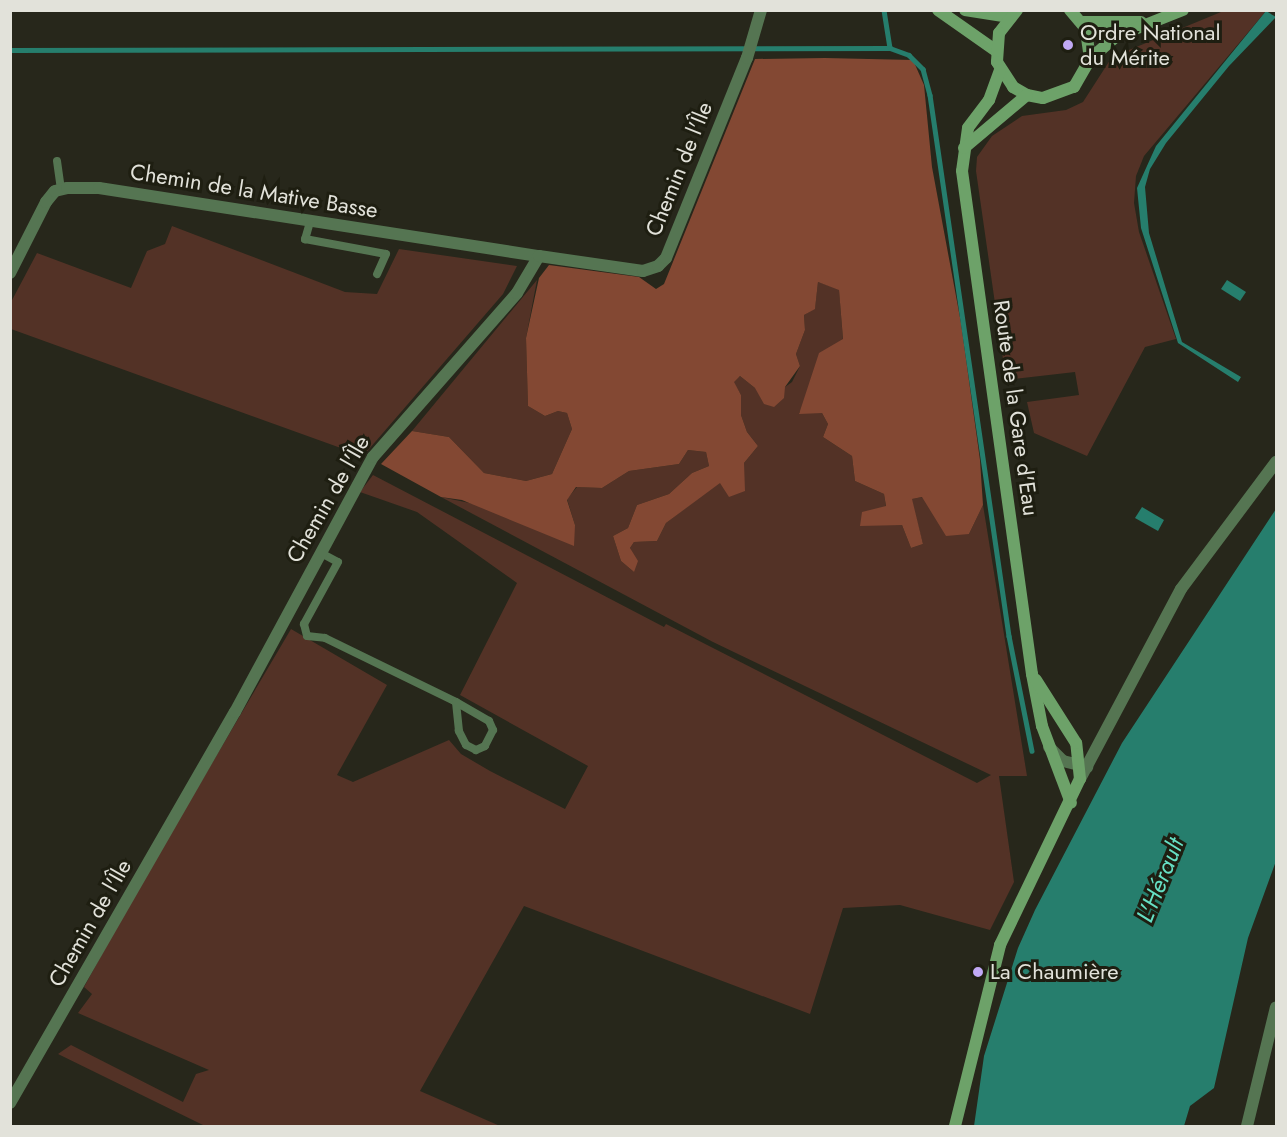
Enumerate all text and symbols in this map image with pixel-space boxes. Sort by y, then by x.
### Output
place label: Ordre National du Mérite [1080,19,1220,70]
marker: Ordre National du Mérite [1061,38,1075,52]
street label: Chemin de l'Île [640,98,718,240]
street label: Chemin de la Mative Basse [128,158,380,224]
street label: Route de la Gare d'Eau [988,298,1044,518]
street label: Chemin de l'Île [281,431,375,567]
water label: L'Hérault [1130,834,1190,926]
street label: Chemin de l'Île [43,855,137,991]
place label: La Chaumière [990,959,1119,985]
marker: La Chaumière [971,965,985,979]

